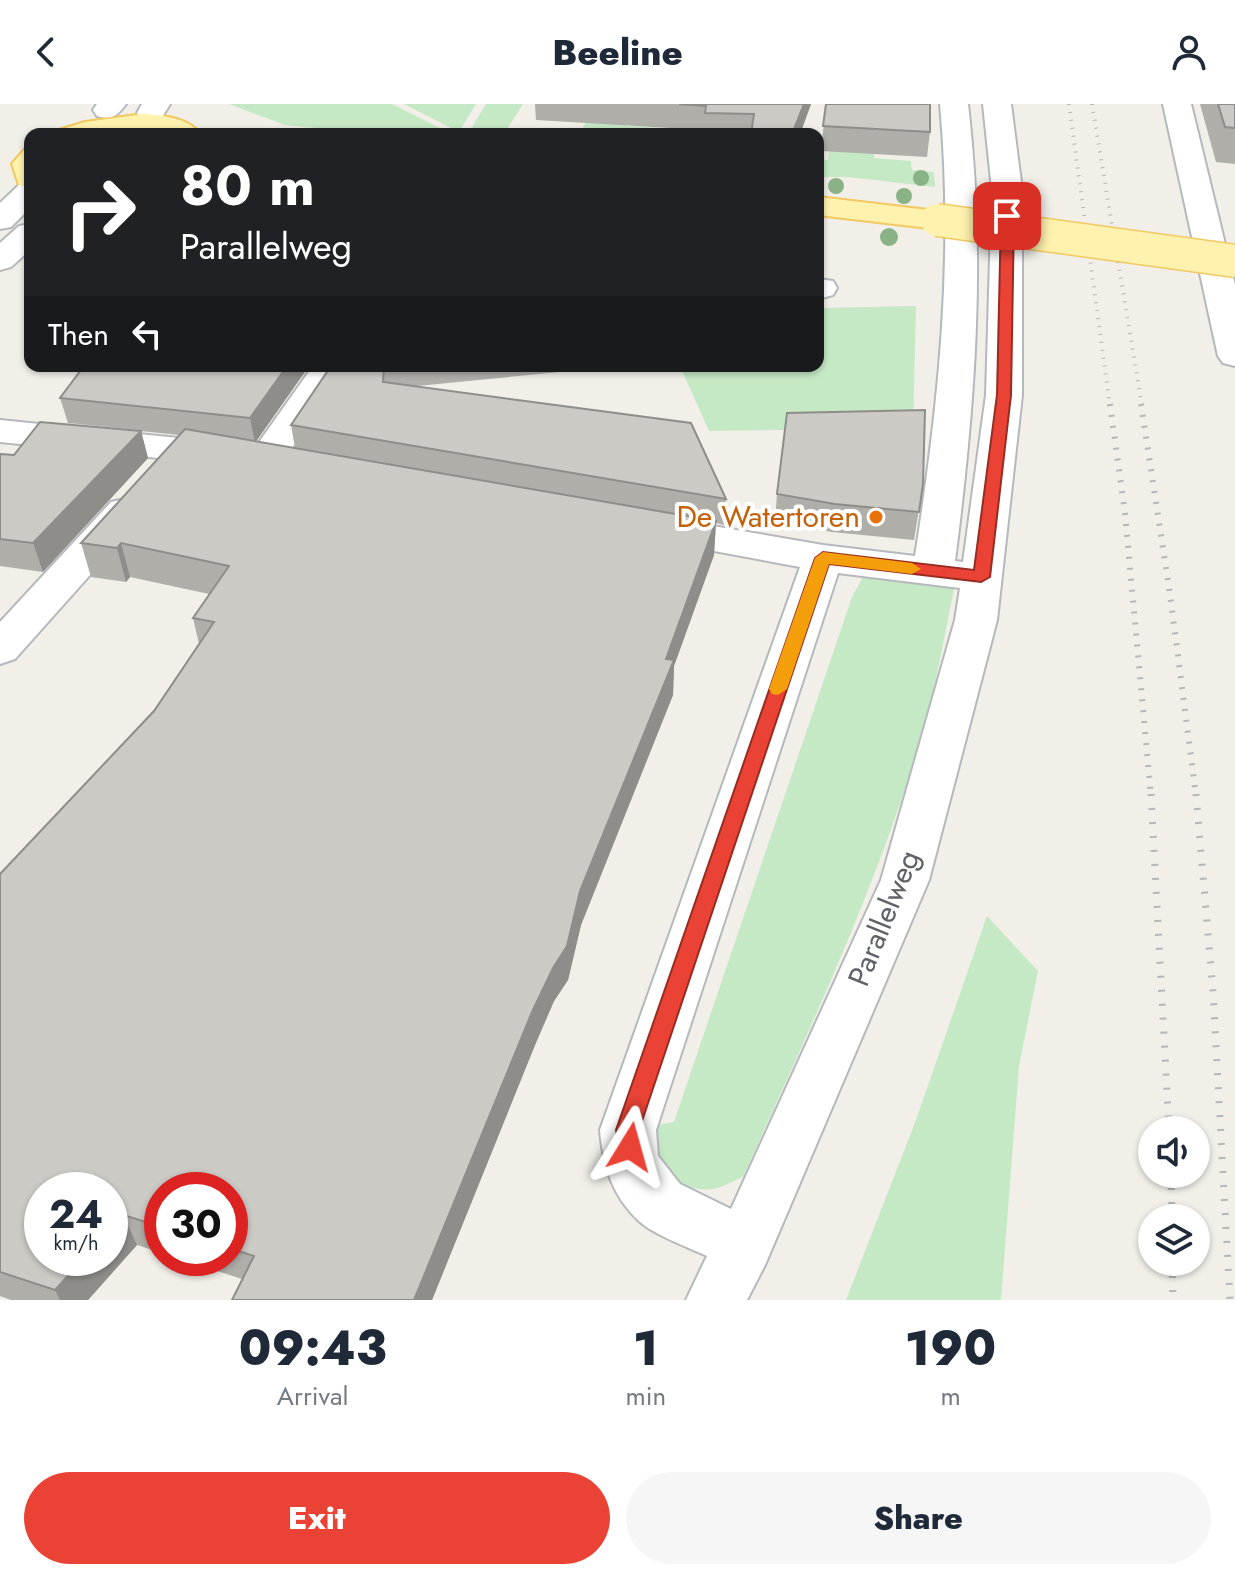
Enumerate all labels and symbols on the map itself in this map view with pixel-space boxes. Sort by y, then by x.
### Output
pin [973,182,1041,250]
place label: De Watertoren [676,495,860,538]
marker: De Watertoren [867,508,885,526]
street label: Parallelweg [837,843,930,992]
position arrow [588,1105,672,1189]
speed limit sign: 30 [144,1172,248,1276]

